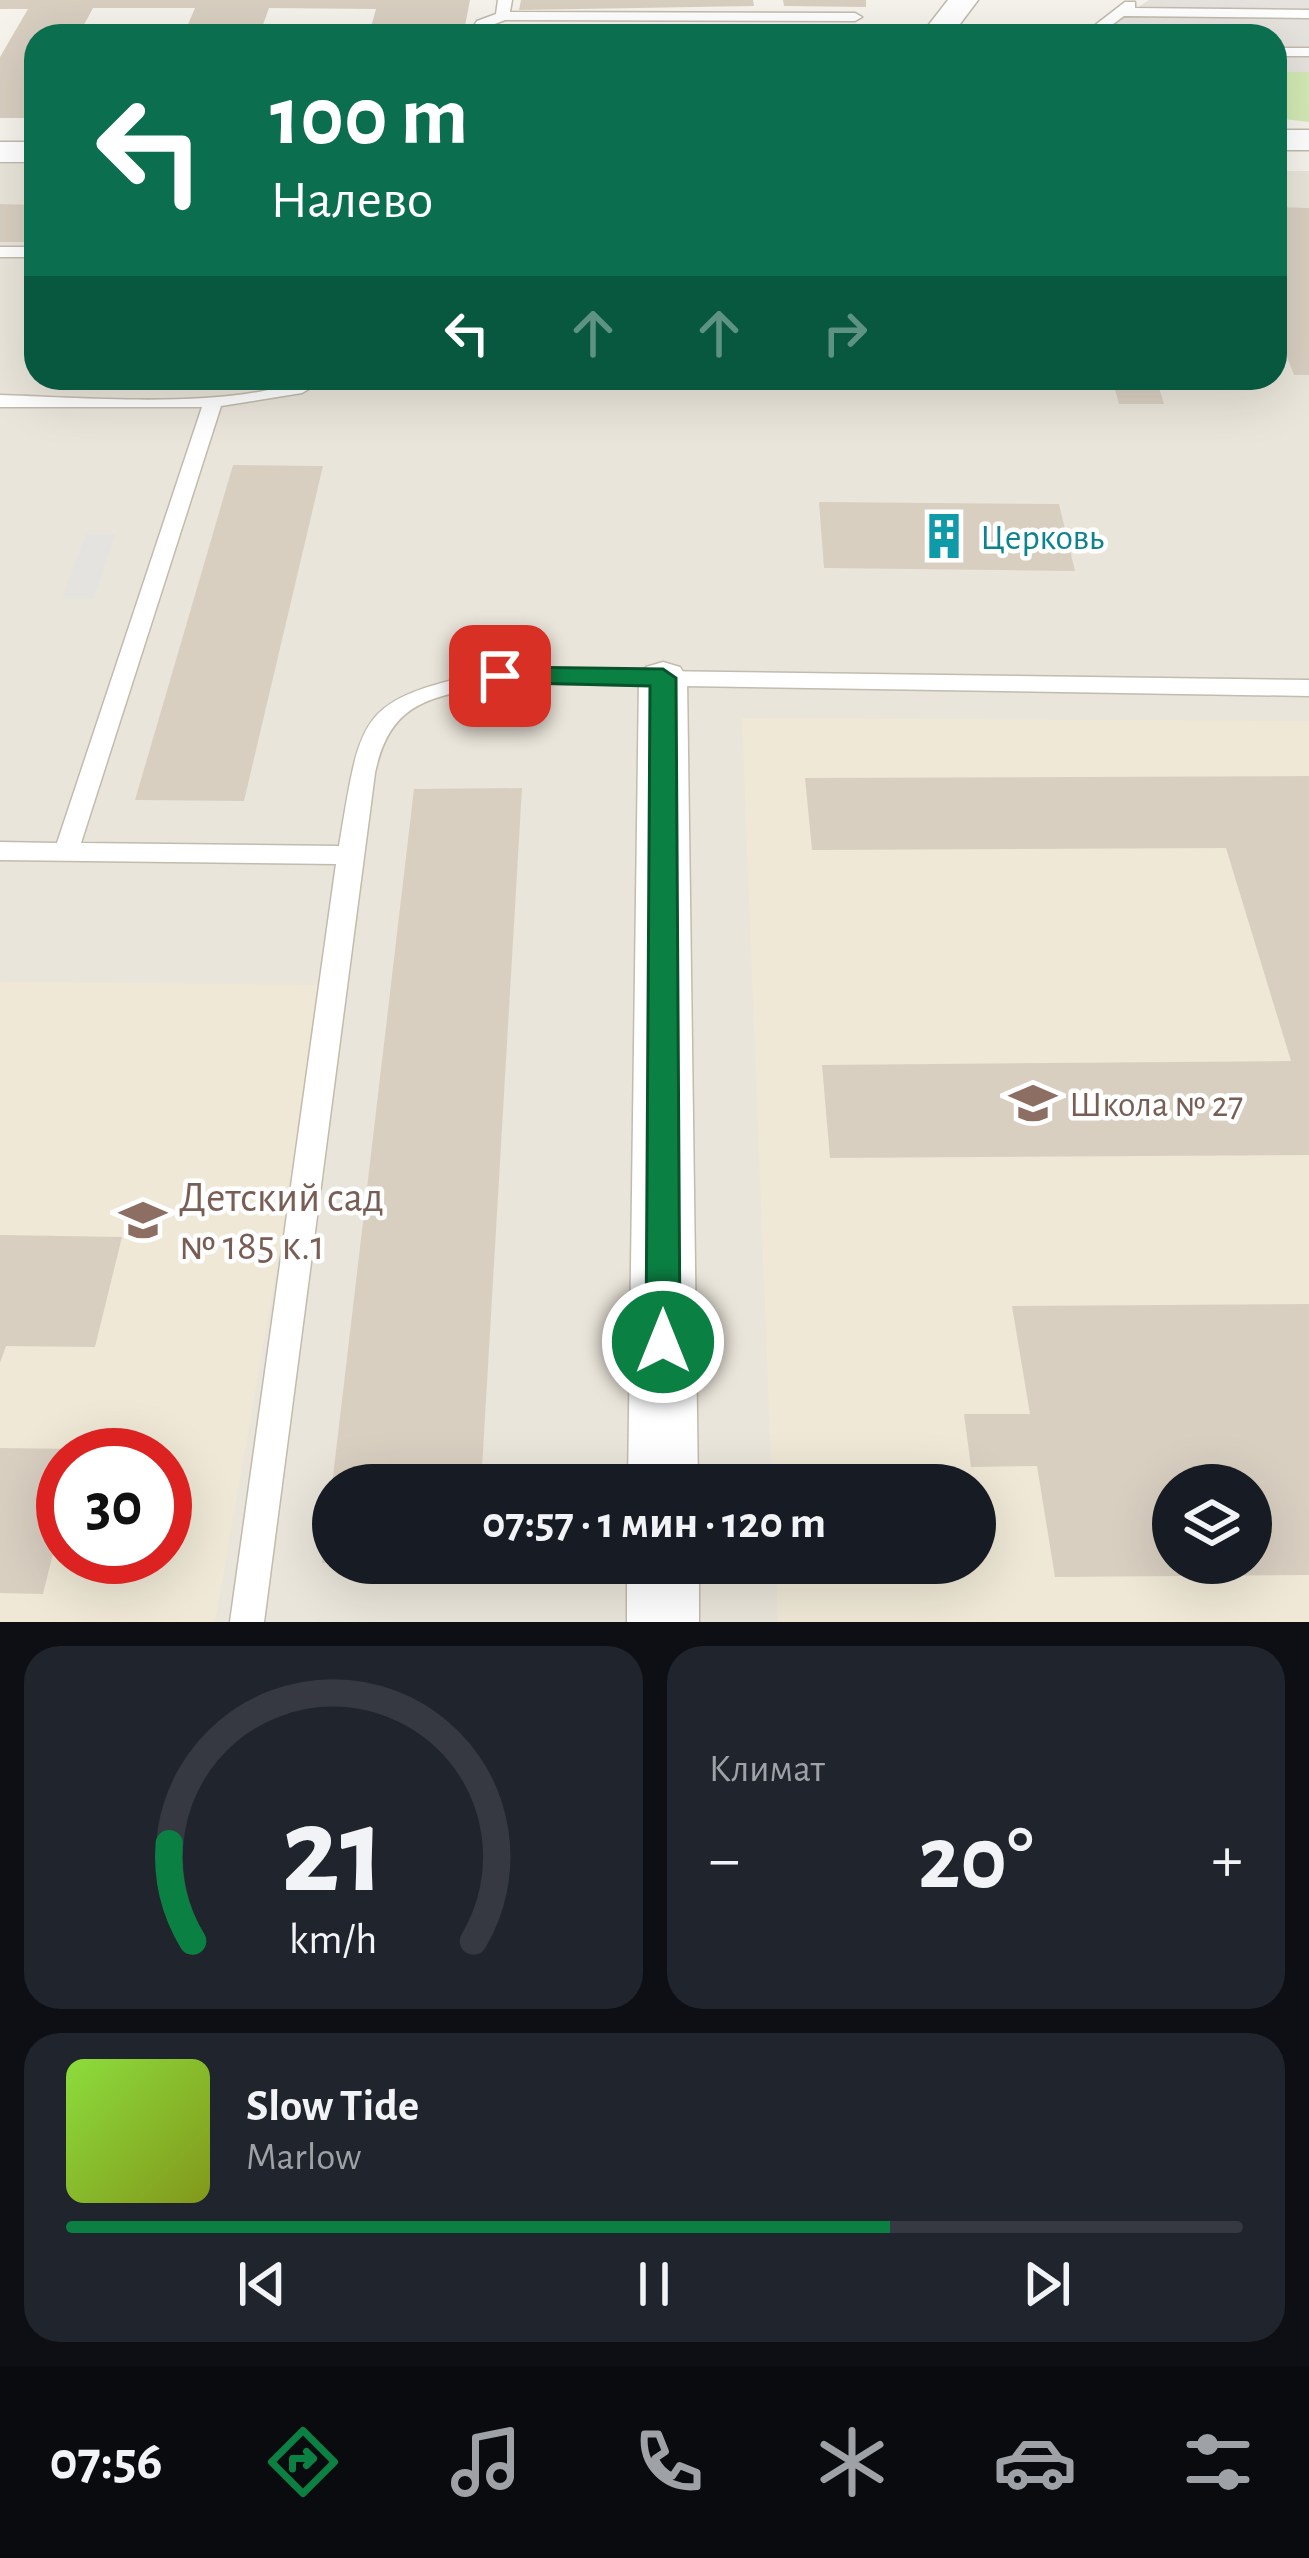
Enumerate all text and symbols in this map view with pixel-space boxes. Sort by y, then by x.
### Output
icon: left [72,72,228,228]
text: 100 m [270,76,468,160]
text: Налево [270,174,433,228]
icon: left [434,300,500,366]
icon: ahead [560,300,626,366]
icon: ahead [686,300,752,366]
icon: right [812,300,878,366]
building icon: Церковь [919,511,969,561]
place label: Церковь [980,520,1104,556]
pin [449,625,551,727]
icon: arrive [467,643,533,709]
school or university icon: Школа № 27 [1008,1078,1058,1128]
place label: Школа № 27 [1069,1087,1243,1123]
place label: Детский сад № 185 к.1 [179,1177,384,1267]
school or university icon: Детский сад № 185 к.1 [118,1195,168,1245]
position arrow [600,1279,726,1405]
speed limit sign: 30 [36,1428,192,1584]
map controls [1152,1464,1272,1584]
button: layers [1152,1464,1272,1584]
text: 07:57 · 1 мин · 120 m [482,1501,826,1546]
text: Климат [709,1750,825,1789]
text: 21 [281,1790,385,1915]
text: 20° [918,1815,1034,1905]
text: − [709,1827,740,1893]
text: + [1211,1827,1243,1893]
text: km/h [289,1918,377,1961]
text: Slow Tide [246,2084,419,2129]
text: Marlow [246,2138,361,2177]
icon: previous [229,2251,295,2317]
icon: pause [621,2251,687,2317]
icon: next [1014,2251,1080,2317]
icon: directions [261,2420,345,2504]
icon: music [444,2420,528,2504]
icon: phone [627,2420,711,2504]
icon: climate [810,2420,894,2504]
icon: car [993,2420,1077,2504]
icon: filters [1176,2420,1260,2504]
text: 07:56 [49,2435,163,2489]

